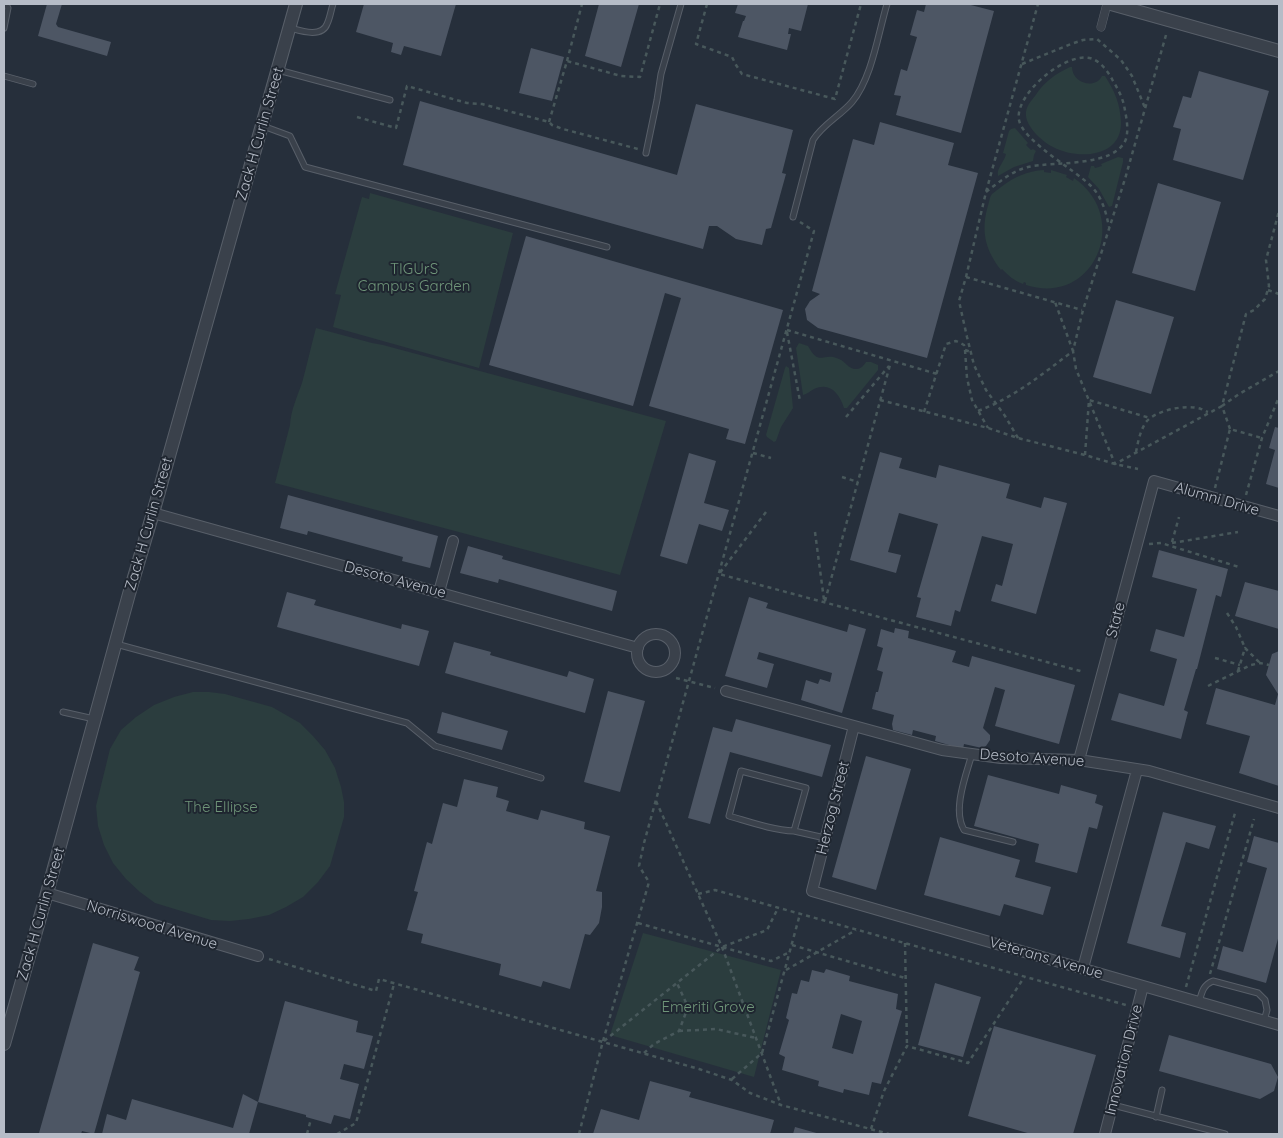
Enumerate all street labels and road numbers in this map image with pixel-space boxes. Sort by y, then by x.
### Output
street label: Zack H Curlin Street [232,65,288,203]
street label: Zack H Curlin Street [121,455,177,593]
street label: Alumni Drive [1173,478,1261,520]
street label: Desoto Avenue [342,558,448,602]
street label: State [1103,600,1129,640]
street label: Desoto Avenue [979,745,1085,771]
street label: Herzog Street [813,759,853,857]
street label: Zack H Curlin Street [13,845,69,983]
street label: Norriswood Avenue [85,897,219,953]
street label: Veterans Avenue [987,933,1105,983]
street label: Innovation Drive [1102,1003,1146,1117]

